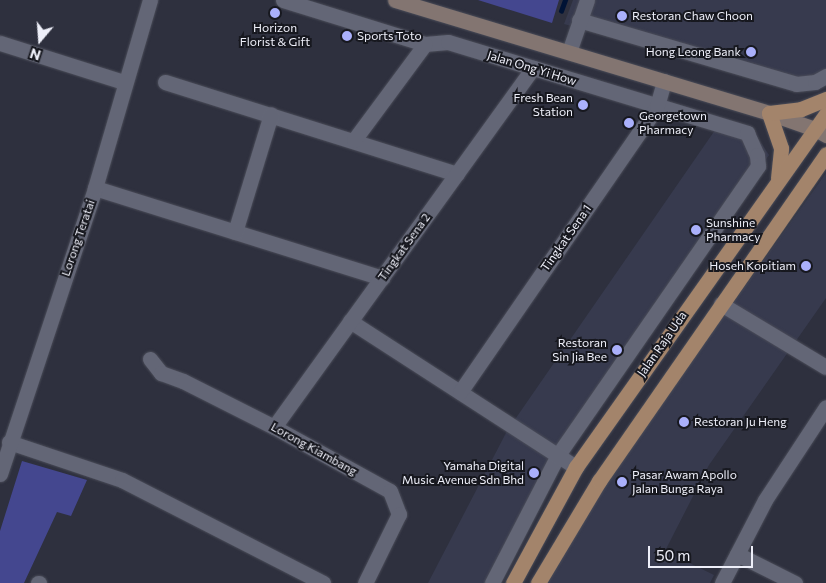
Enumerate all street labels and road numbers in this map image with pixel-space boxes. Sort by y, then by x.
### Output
street label: Jalan Ong Yi How [486,48,578,88]
street label: Lorong Teratai [58,198,98,278]
street label: Tingkat Sena 1 [538,202,594,274]
street label: Tingkat Sena 2 [375,211,433,283]
street label: Jalan Raja Uda [634,309,690,379]
street label: Lorong Kiambang [268,419,360,479]

